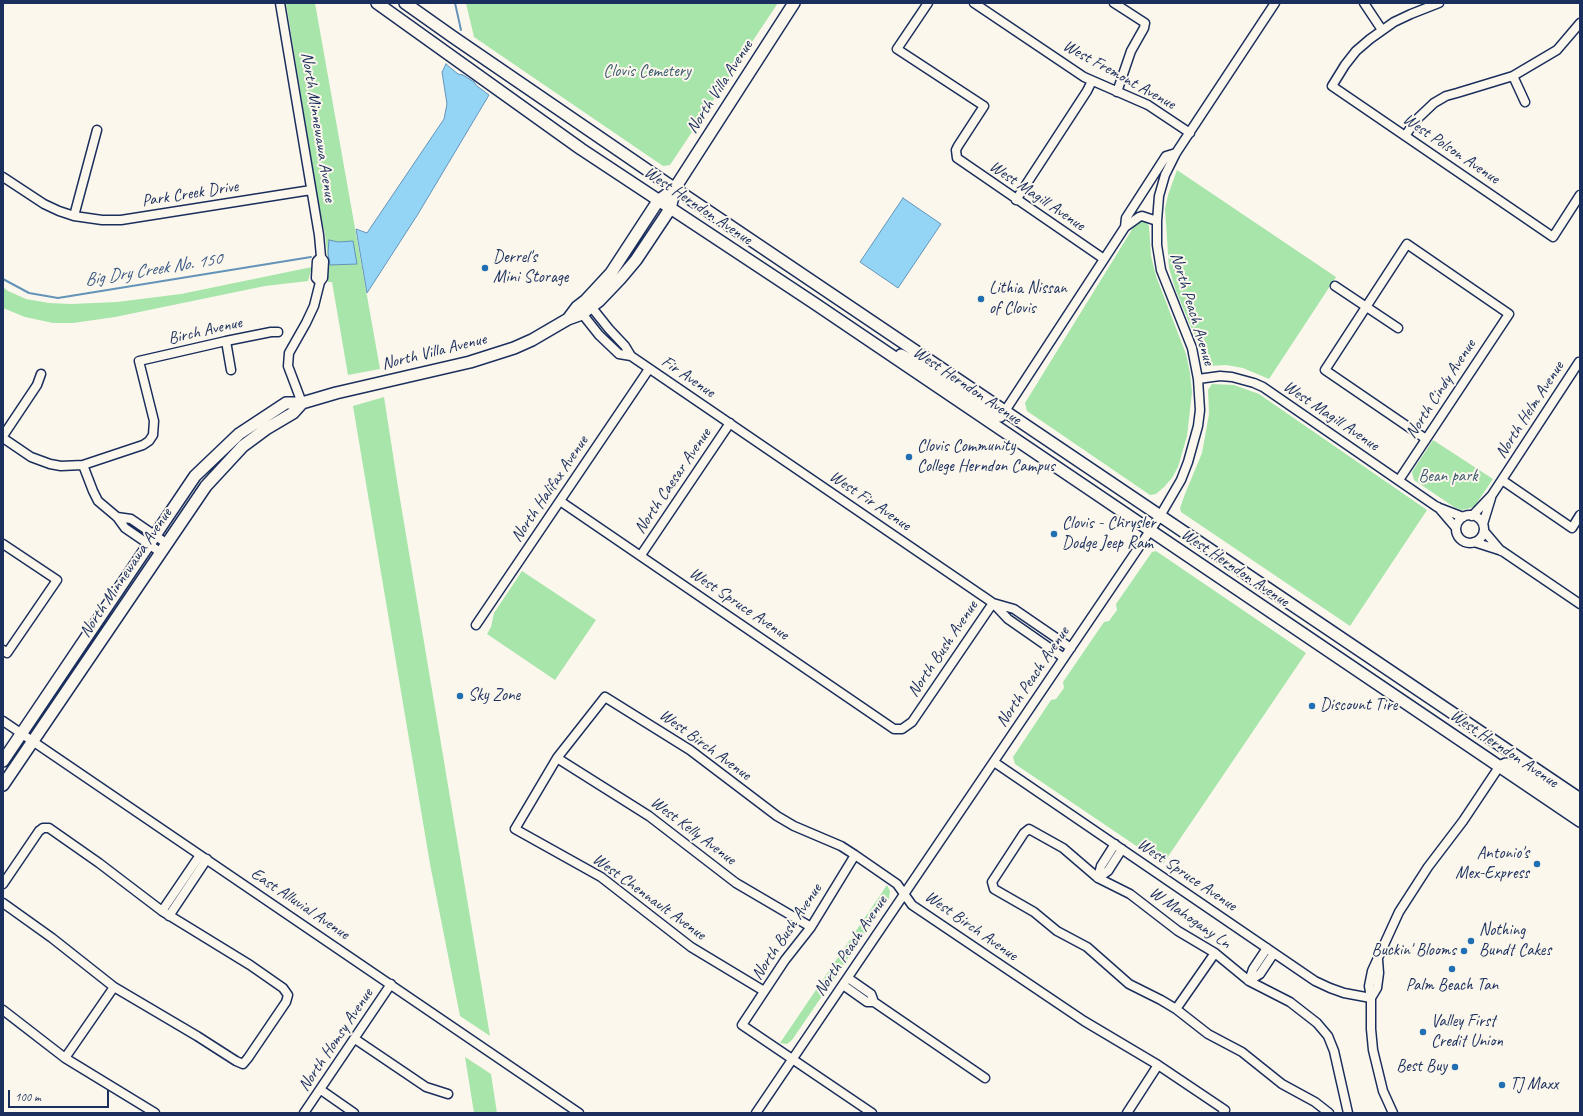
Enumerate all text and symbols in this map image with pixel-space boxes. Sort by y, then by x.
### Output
street label: West Fremont Avenue [1059,36,1179,114]
street label: North Villa Avenue [682,37,758,137]
street label: North Minnewawa Avenue [296,51,340,203]
park label: Clovis Cemetery [603,62,691,82]
street label: West Polson Avenue [1399,109,1503,189]
street label: West Magill Avenue [985,156,1089,236]
street label: West Herndon Avenue [640,162,756,250]
street label: Park Creek Drive [140,176,240,212]
place label: Derrel's Mini Storage [493,248,568,288]
water label: Big Dry Creek No. 150 [83,249,223,291]
street label: North Peach Avenue [1165,250,1219,368]
marker: Derrel's Mini Storage [480,263,490,273]
place label: Lithia Nissan of Clovis [989,279,1067,319]
marker: Lithia Nissan of Clovis [976,294,986,304]
street label: Birch Avenue [166,313,244,349]
street label: North Villa Avenue [380,329,488,375]
street label: North Cindy Avenue [1401,336,1481,442]
street label: West Herndon Avenue [909,342,1025,430]
street label: Fir Avenue [657,352,719,402]
street label: North Helm Avenue [1491,358,1569,462]
street label: West Magill Avenue [1279,376,1383,456]
street label: North Caesar Avenue [630,424,716,538]
street label: North Halifax Avenue [507,432,593,546]
place label: Clovis Community College Herndon Campus [917,437,1055,477]
marker: Clovis Community College Herndon Campus [904,452,914,462]
street label: West Fir Avenue [825,466,915,536]
park label: Bean park [1418,467,1478,487]
street label: North Minnewawa Avenue [75,505,177,641]
place label: Clovis - Chrysler Dodge Jeep Ram [1062,514,1155,554]
street label: West Herndon Avenue [1177,524,1293,612]
marker: Clovis - Chrysler Dodge Jeep Ram [1049,529,1059,539]
street label: West Spruce Avenue [685,563,793,645]
street label: North Bush Avenue [903,597,983,701]
street label: North Peach Avenue [992,623,1074,731]
place label: Sky Zone [468,686,520,706]
marker: Sky Zone [455,691,465,701]
place label: Discount Tire [1320,696,1397,716]
marker: Discount Tire [1307,701,1317,711]
street label: West Birch Avenue [655,705,755,785]
street label: West Herndon Avenue [1446,705,1562,793]
street label: West Kelly Avenue [646,792,740,870]
street label: West Spruce Avenue [1133,834,1241,916]
place label: Antonio's Mex-Express [1455,844,1529,884]
street label: West Chennault Avenue [588,849,710,945]
marker: Antonio's Mex-Express [1532,859,1542,869]
street label: East Alluvial Avenue [247,864,353,944]
street label: North Bush Avenue [747,880,827,984]
street label: W Mahogany Ln [1145,882,1235,954]
street label: West Birch Avenue [921,886,1021,966]
street label: North Peach Avenue [810,892,892,1000]
place label: Nothing Bundt Cakes [1479,921,1551,961]
marker: Nothing Bundt Cakes [1466,936,1476,946]
place label: Buckin' Blooms [1372,941,1456,961]
marker: Buckin' Blooms [1459,946,1469,956]
marker: Palm Beach Tan [1447,964,1457,974]
place label: Palm Beach Tan [1406,976,1498,996]
street label: North Homsy Avenue [294,985,378,1095]
place label: Valley First Credit Union [1431,1012,1503,1052]
marker: Valley First Credit Union [1418,1027,1428,1037]
place label: Best Buy [1396,1057,1447,1077]
marker: Best Buy [1450,1062,1460,1072]
place label: TJ Maxx [1510,1075,1558,1095]
marker: TJ Maxx [1497,1080,1507,1090]
scale bar [10,1082,111,1108]
text: 100 m [15,1089,41,1105]

